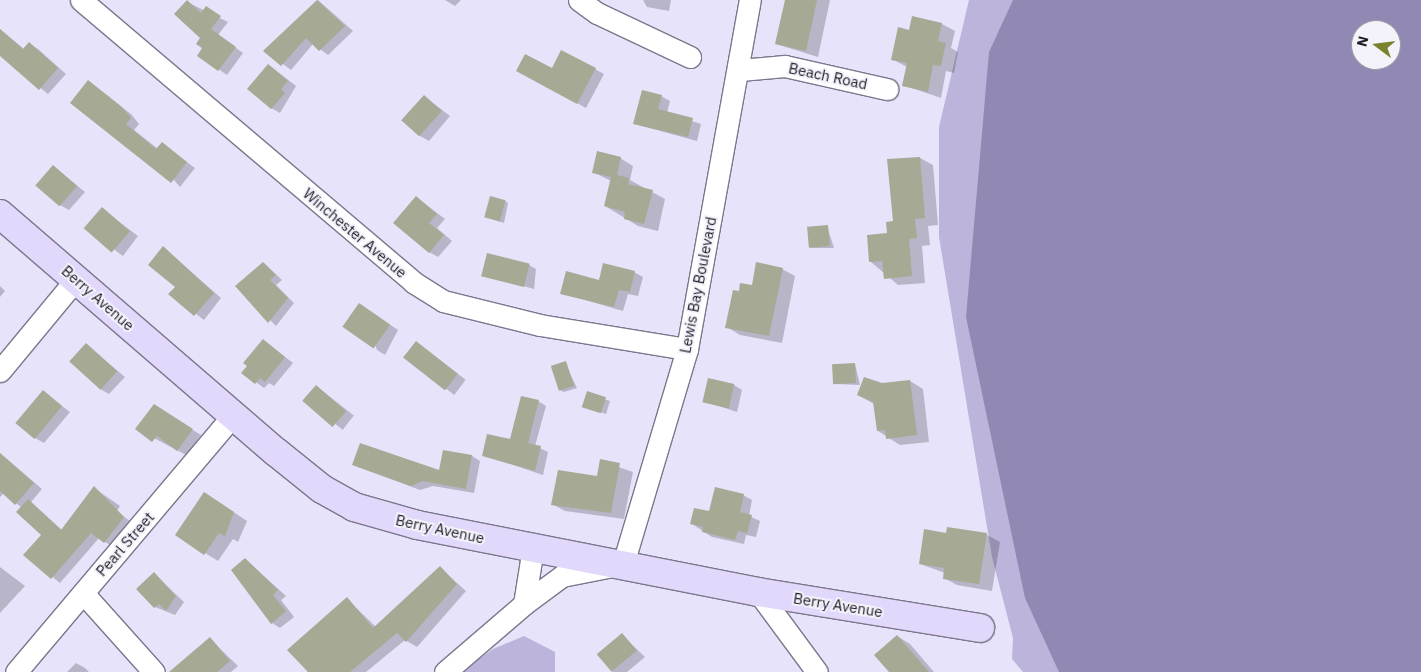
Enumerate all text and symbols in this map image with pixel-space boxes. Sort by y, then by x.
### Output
north arrow [1351,20,1401,70]
text: N [1352,34,1372,49]
street label: Beach Road [787,59,869,93]
street label: Winchester Avenue [300,184,410,282]
street label: Lewis Bay Boulevard [676,215,720,355]
street label: Berry Avenue [58,262,138,334]
street label: Pearl Street [92,508,158,580]
street label: Berry Avenue [394,511,486,547]
street label: Berry Avenue [792,589,884,621]

